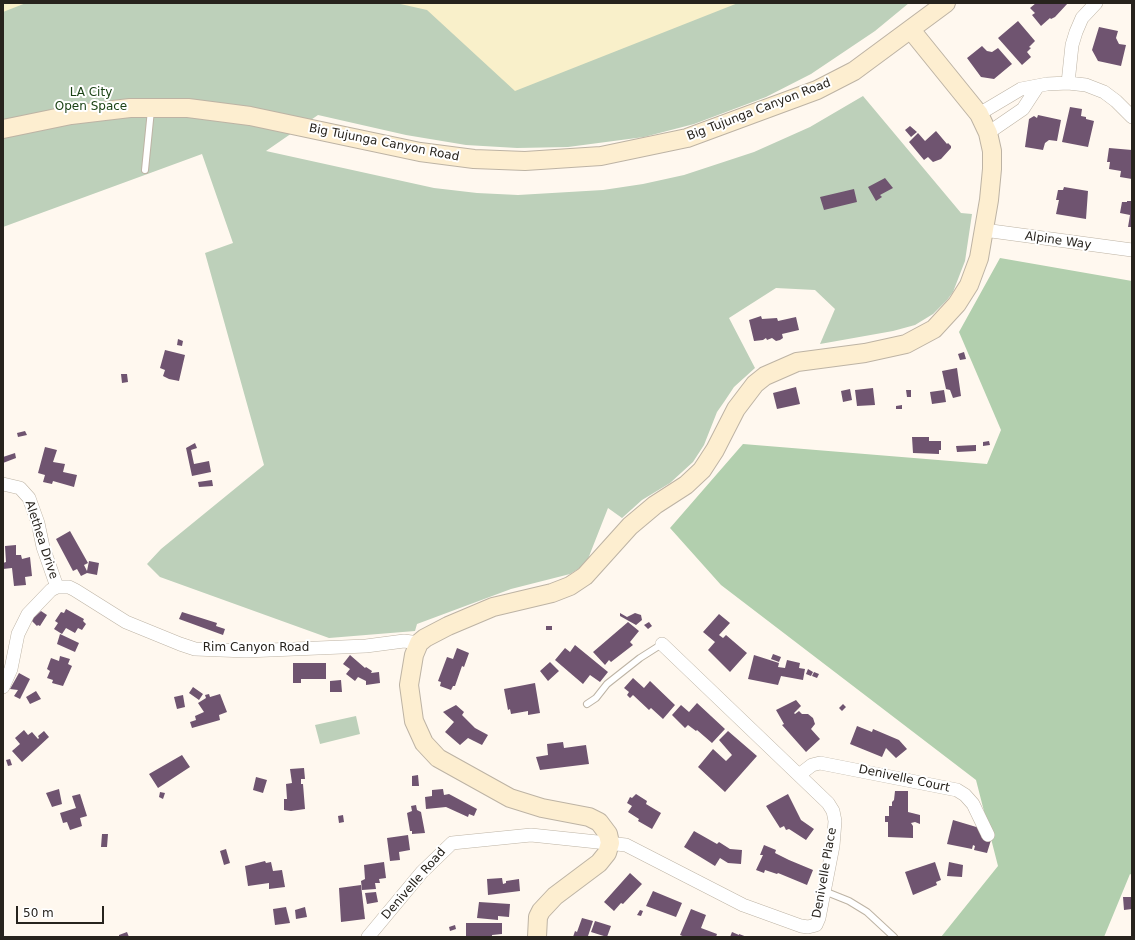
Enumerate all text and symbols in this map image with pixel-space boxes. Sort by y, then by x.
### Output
street label: Big Tujunga Canyon Road [685,76,833,144]
park label: LA City Open Space [55,86,127,114]
street label: Big Tujunga Canyon Road [308,121,460,165]
street label: Alpine Way [1024,229,1092,253]
street label: Alethea Drive [22,499,60,581]
street label: Rim Canyon Road [203,641,309,655]
street label: Denivelle Court [857,762,951,796]
street label: Denivelle Place [810,827,840,919]
street label: Denivelle Road [379,845,449,923]
scale bar [18,898,106,924]
text: 50 m [23,906,54,920]

